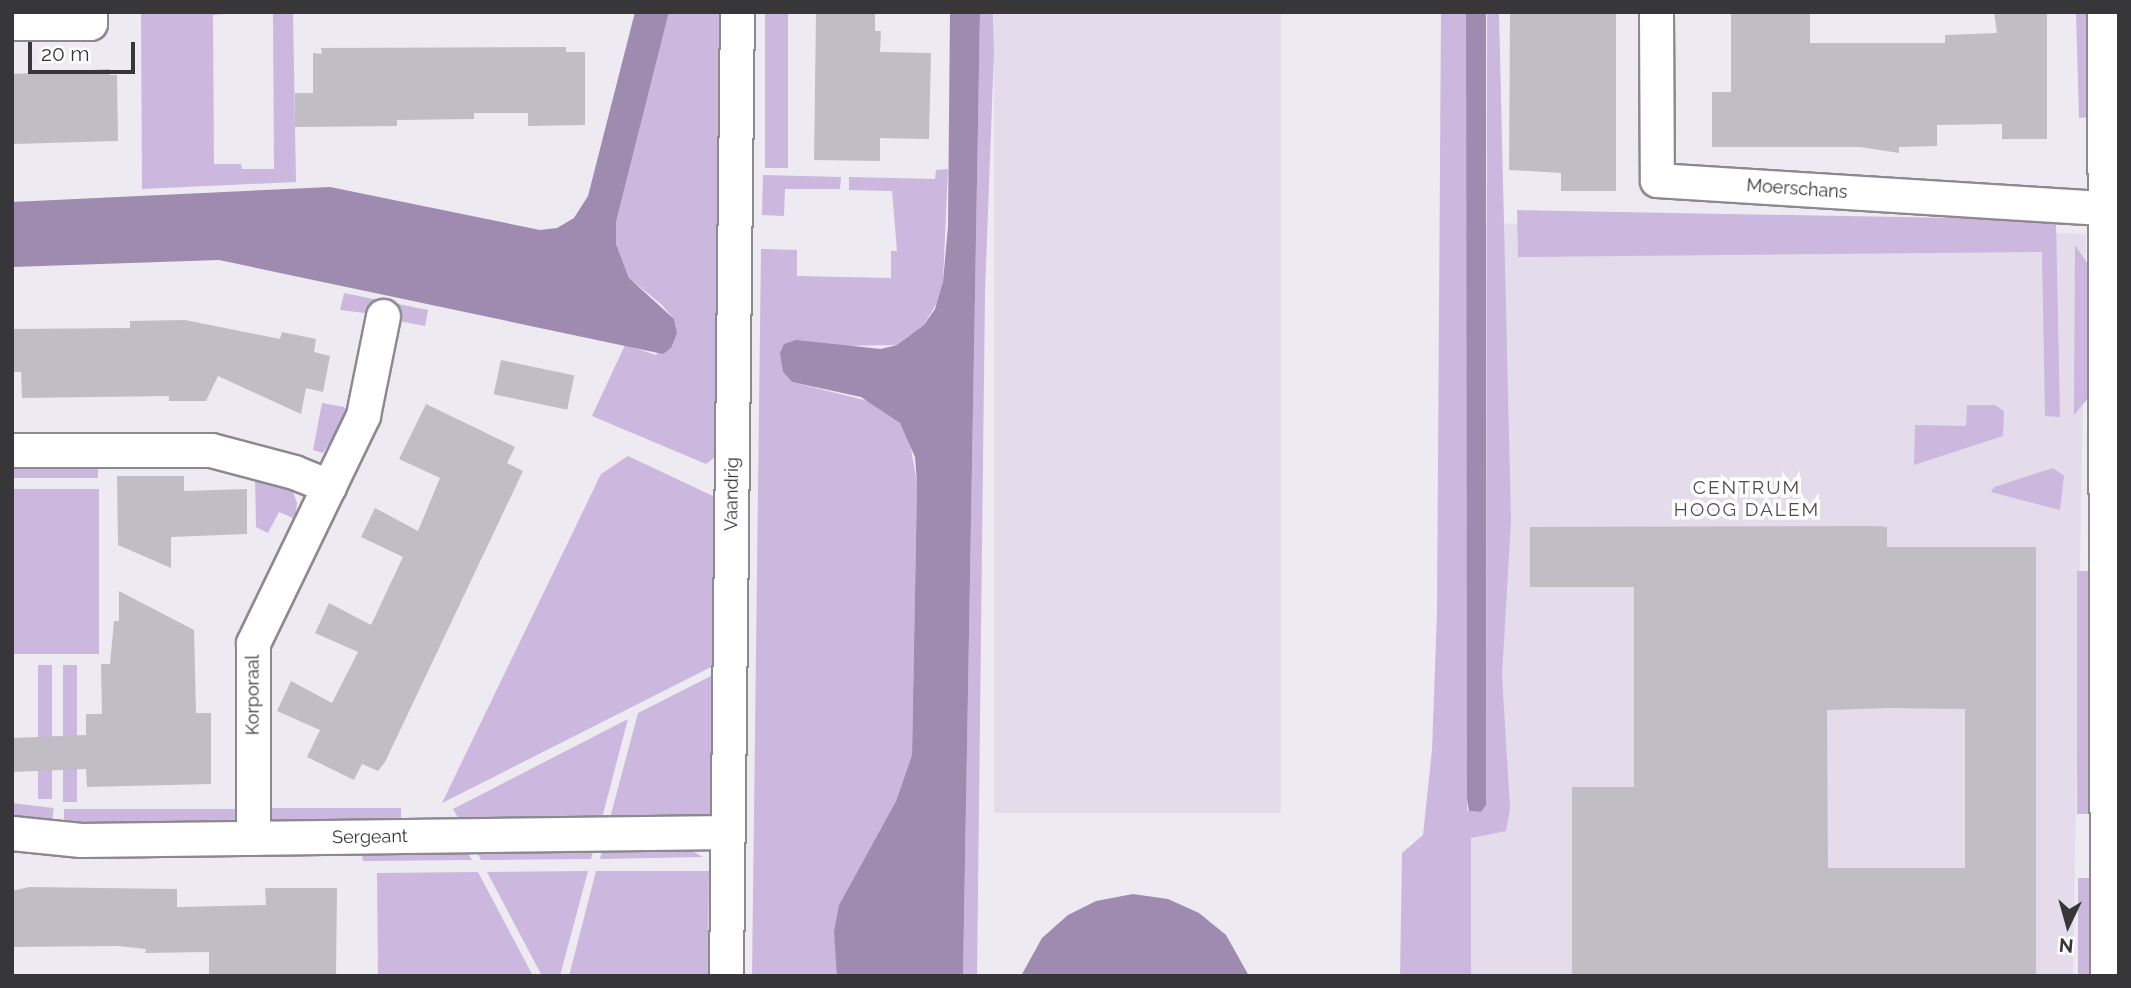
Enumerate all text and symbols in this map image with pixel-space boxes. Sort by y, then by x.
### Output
scale bar [32,28,138,72]
text: 20 m [41,41,89,66]
street label: Moerschans [1746,175,1848,203]
street label: Vaandrig [721,457,743,531]
district label: CENTRUM HOOG DALEM [1675,477,1819,521]
street label: Korporaal [242,655,264,735]
street label: Sergeant [332,826,408,848]
north arrow [2033,890,2103,960]
text: N [2058,934,2074,958]

